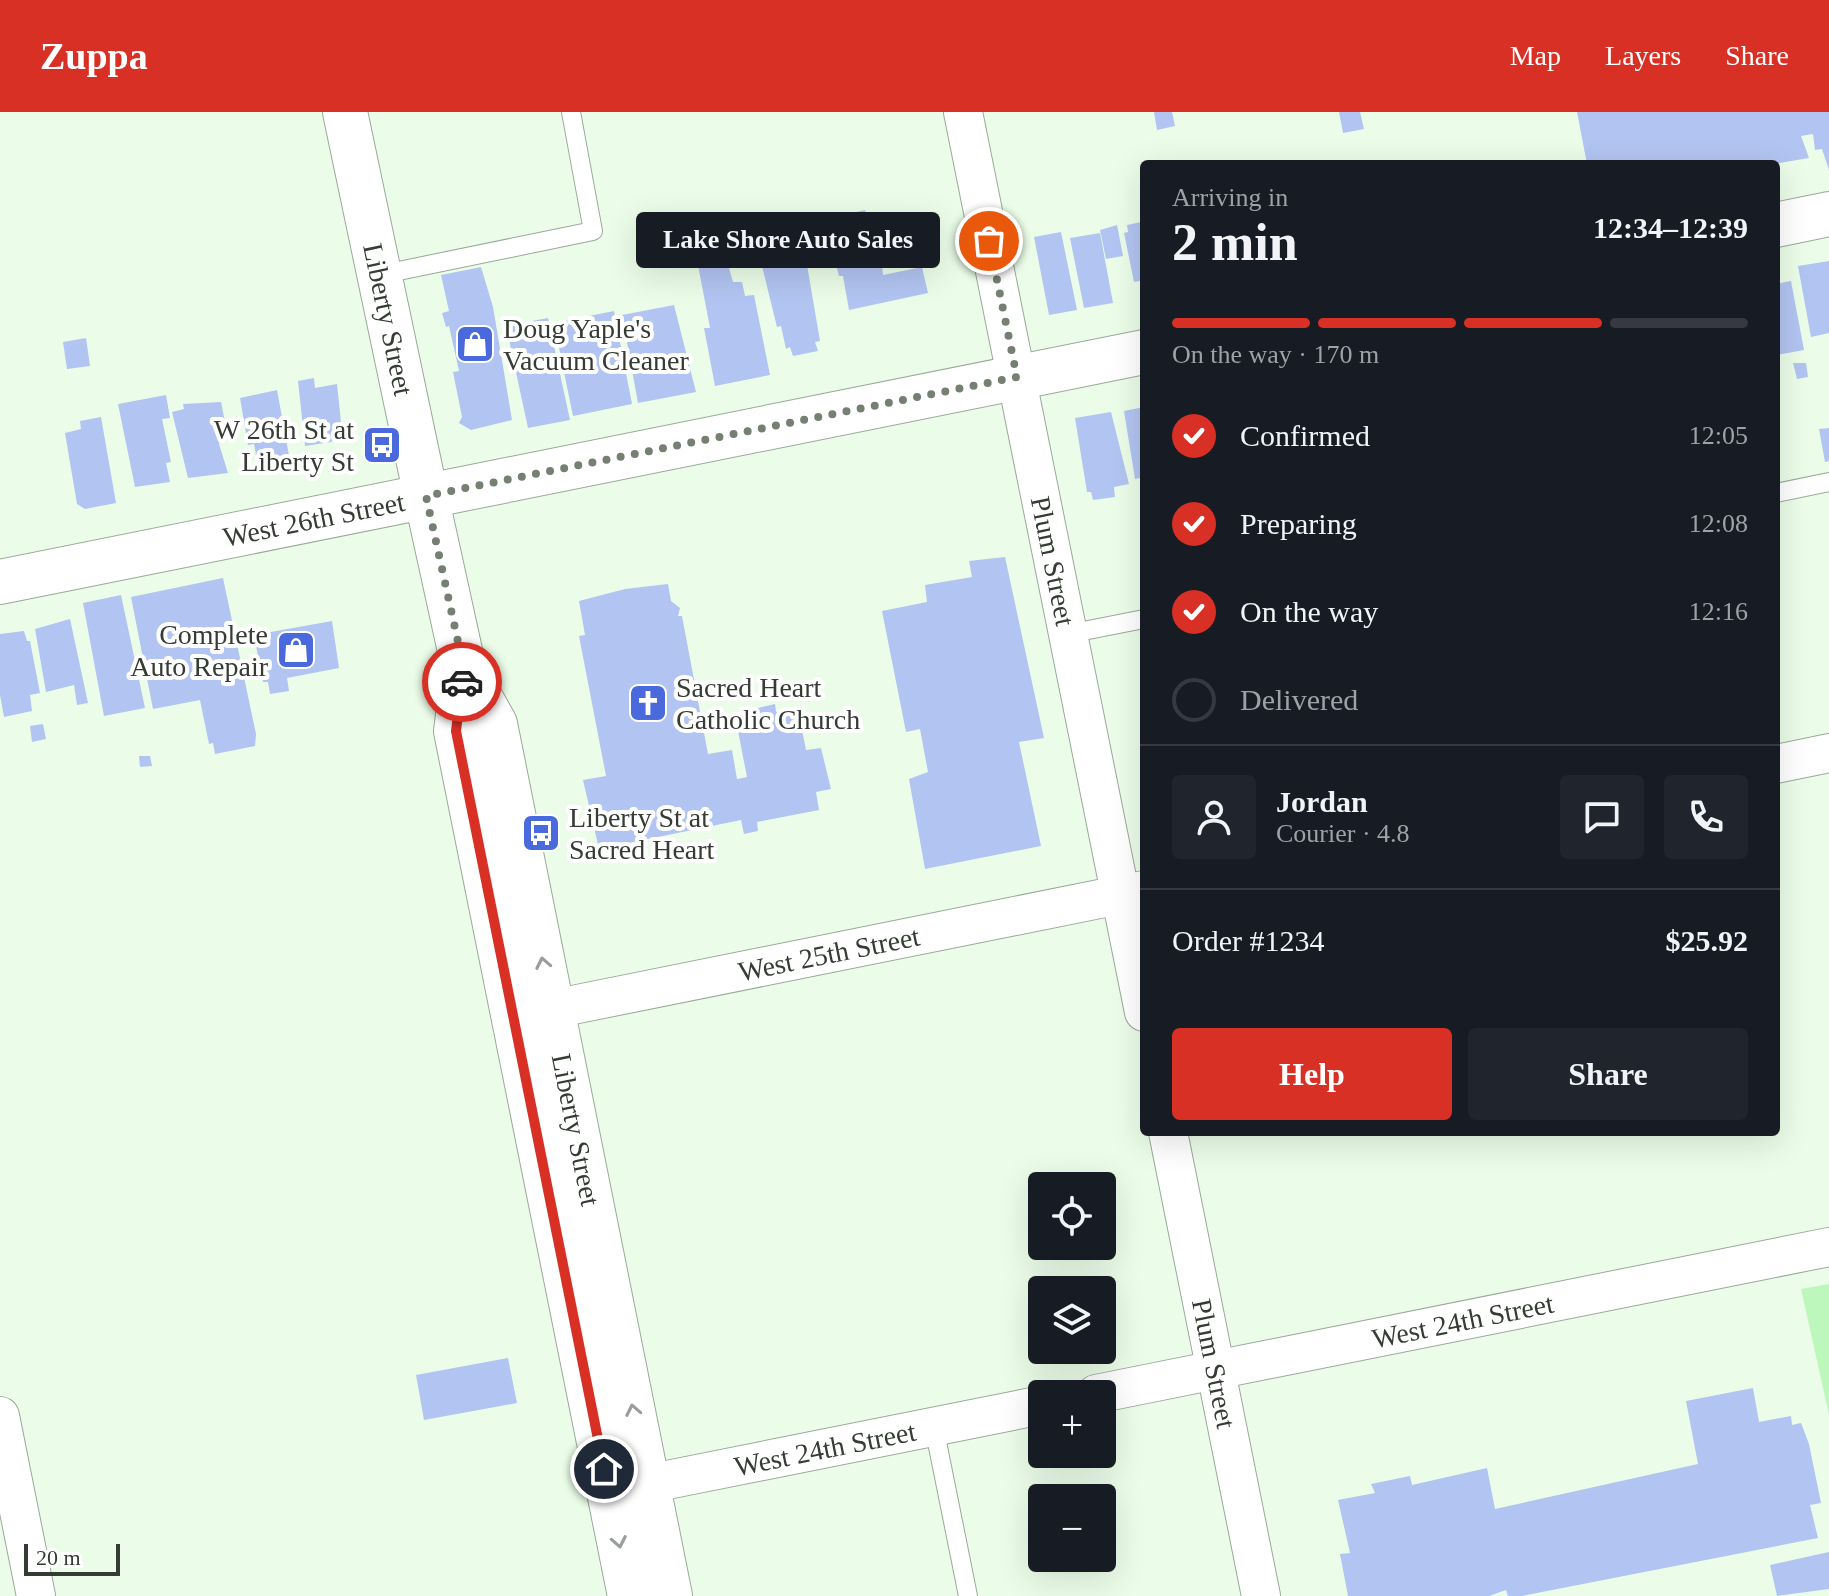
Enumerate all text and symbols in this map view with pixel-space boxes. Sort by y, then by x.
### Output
text: Zuppa [40,35,148,77]
text: Map [1510,40,1561,71]
text: Layers [1605,40,1681,71]
text: Share [1725,40,1789,71]
text: Arriving in [1172,183,1288,212]
pin [955,207,1023,275]
text: 12:34–12:39 [1593,211,1748,244]
callout: Lake Shore Auto Sales [637,213,941,269]
text: 2 min [1172,214,1298,271]
icon: bag [967,219,1011,263]
text: Lake Shore Auto Sales [663,225,913,254]
street label: Liberty Street [358,241,420,399]
place label: Doug Yaple's Vacuum Cleaner [503,313,689,376]
shop icon: Doug Yaple's Vacuum Cleaner [454,323,496,365]
text: On the way · 170 m [1172,340,1379,369]
place label: W 26th St at Liberty St [214,414,354,477]
icon: check [1172,414,1216,458]
text: Confirmed [1240,419,1370,452]
text: 12:05 [1689,421,1748,450]
bus stop icon: W 26th St at Liberty St [361,424,403,466]
street label: West 26th Street [220,486,407,552]
street label: Plum Street [1025,494,1082,629]
icon: check [1172,502,1216,546]
text: Preparing [1240,507,1357,540]
text: 12:08 [1689,509,1748,538]
icon: check [1172,590,1216,634]
text: On the way [1240,595,1378,628]
text: 12:16 [1689,597,1748,626]
place label: Complete Auto Repair [130,619,269,682]
shop icon: Complete Auto Repair [275,629,317,671]
courier [422,642,502,722]
icon: car [440,660,484,704]
place label: Sacred Heart Catholic Church [676,672,860,735]
church icon: Sacred Heart Catholic Church [627,682,669,724]
text: Delivered [1240,683,1358,716]
button: person [1172,775,1256,859]
button: chat [1560,775,1644,859]
button: phone [1664,775,1748,859]
text: Jordan [1276,785,1368,818]
place label: Liberty St at Sacred Heart [569,802,715,865]
bus stop icon: Liberty St at Sacred Heart [520,812,562,854]
text: Courier · 4.8 [1276,819,1410,848]
street label: West 25th Street [735,920,923,987]
text: Order #1234 [1172,924,1324,957]
text: $25.92 [1666,924,1748,957]
one-way arrow [535,956,552,970]
button: Help [1172,1028,1452,1120]
button: Share [1468,1028,1748,1120]
street label: Liberty Street [546,1051,607,1209]
map controls [1028,1172,1116,1572]
button: locate [1028,1172,1116,1260]
button: layers [1028,1276,1116,1364]
street label: West 24th Street [1369,1287,1556,1354]
street label: Plum Street [1186,1296,1243,1431]
button: + [1028,1380,1116,1468]
one-way arrow [625,1403,642,1417]
street label: West 24th Street [731,1415,919,1482]
pin [570,1435,638,1503]
icon: home [582,1447,626,1491]
button: − [1028,1484,1116,1572]
one-way arrow [610,1535,627,1548]
scale bar [24,1540,120,1576]
text: 20 m [36,1545,81,1570]

